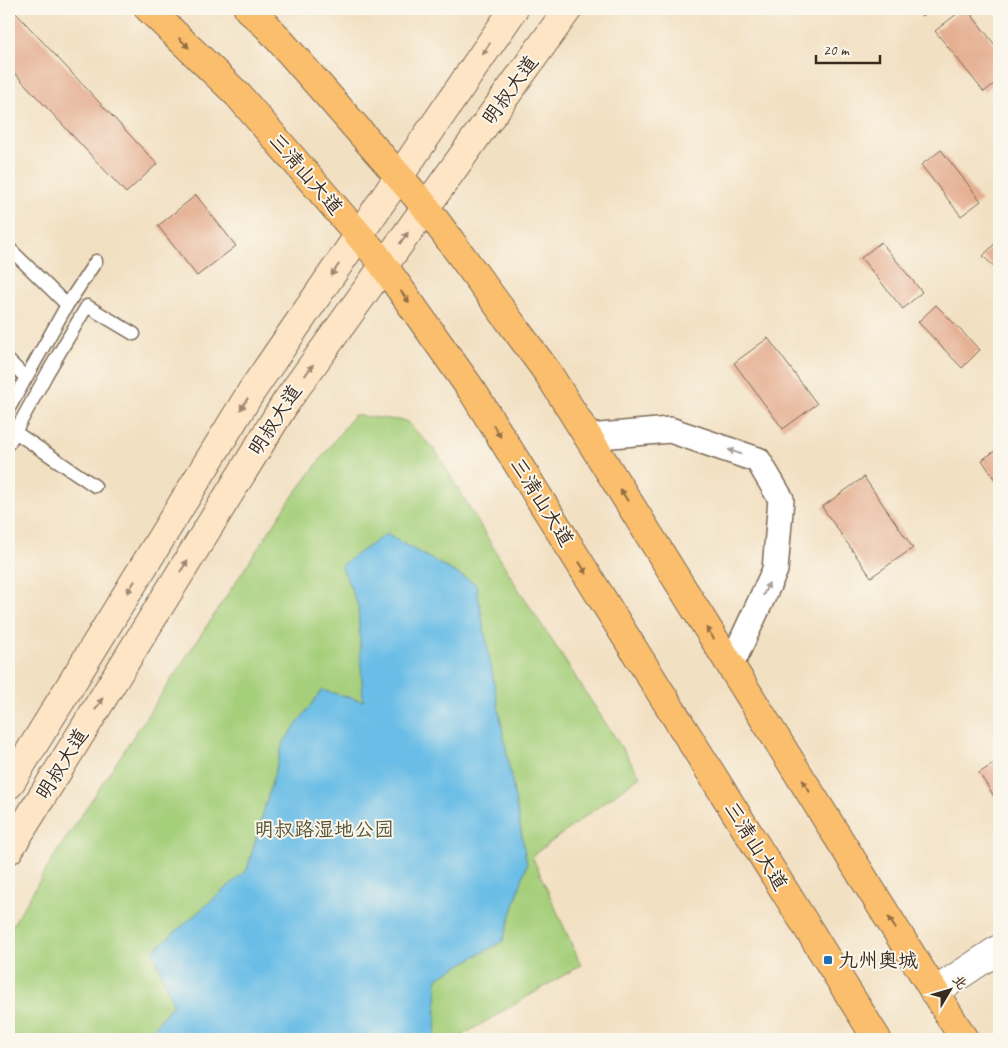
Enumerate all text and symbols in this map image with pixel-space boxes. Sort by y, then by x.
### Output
scale bar [816,32,879,64]
one-way arrow [177,37,189,49]
text: 20 m [823,41,850,60]
one-way arrow [481,42,491,56]
street label: 明叔大道 [476,50,544,130]
street label: 三清山大道 [264,128,348,220]
one-way arrow [399,231,409,245]
one-way arrow [330,263,340,276]
one-way arrow [400,290,410,304]
one-way arrow [304,363,314,376]
street label: 明叔大道 [243,380,307,460]
one-way arrow [239,397,248,410]
one-way arrow [492,424,502,437]
one-way arrow [727,448,742,456]
street label: 三清山大道 [505,453,579,551]
one-way arrow [620,488,629,502]
one-way arrow [180,559,189,572]
one-way arrow [578,562,588,575]
one-way arrow [126,580,135,593]
one-way arrow [762,582,770,597]
one-way arrow [706,626,715,639]
one-way arrow [94,698,104,711]
street label: 明叔大道 [30,723,94,805]
one-way arrow [801,779,810,792]
street label: 三清山大道 [719,797,793,895]
park label: 明叔路湿地公园 [254,817,394,842]
one-way arrow [887,917,896,930]
place label: 九州奥城 [838,948,918,973]
marker: 九州奥城 [822,954,834,966]
north arrow [926,966,976,1016]
text: 北 [949,972,971,993]

